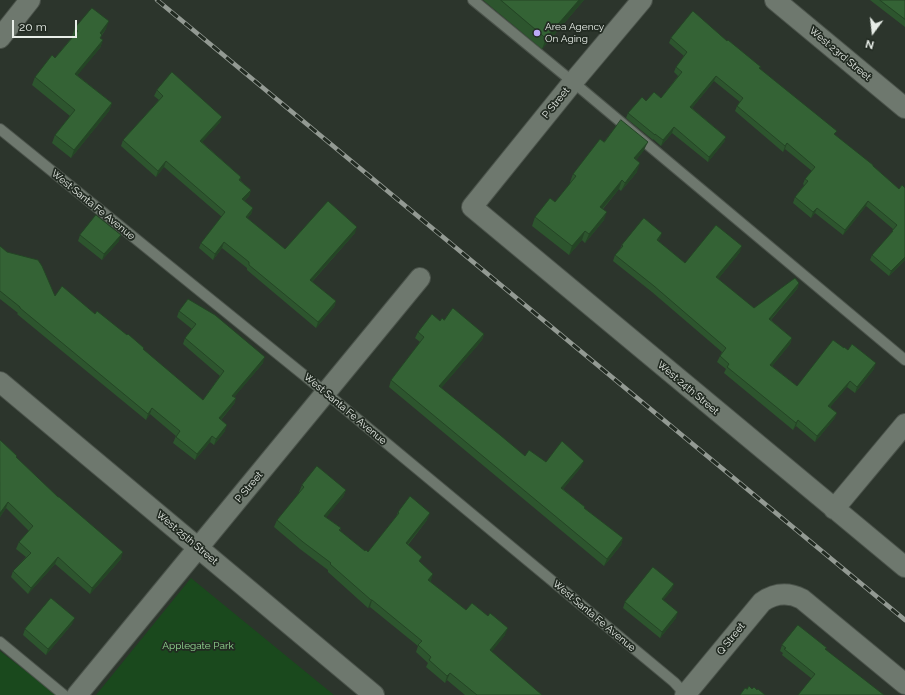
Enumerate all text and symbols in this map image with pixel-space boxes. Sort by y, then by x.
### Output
scale bar [14,12,79,38]
north arrow [853,12,893,52]
text: 20 m [19,20,47,34]
place label: Area Agency On Aging [545,21,604,44]
street label: West 23rd Street [807,25,873,83]
marker: Area Agency On Aging [532,28,542,38]
text: N [864,37,876,51]
street label: P Street [540,85,572,121]
street label: West Santa Fe Avenue [49,168,137,242]
street label: West 24th Street [655,359,721,417]
street label: West Santa Fe Avenue [301,371,389,447]
street label: P Street [233,469,265,505]
street label: West 25th Street [154,509,220,567]
street label: West Santa Fe Avenue [550,578,638,654]
street label: Q Street [714,621,748,657]
park label: Applegate Park [162,640,234,652]

